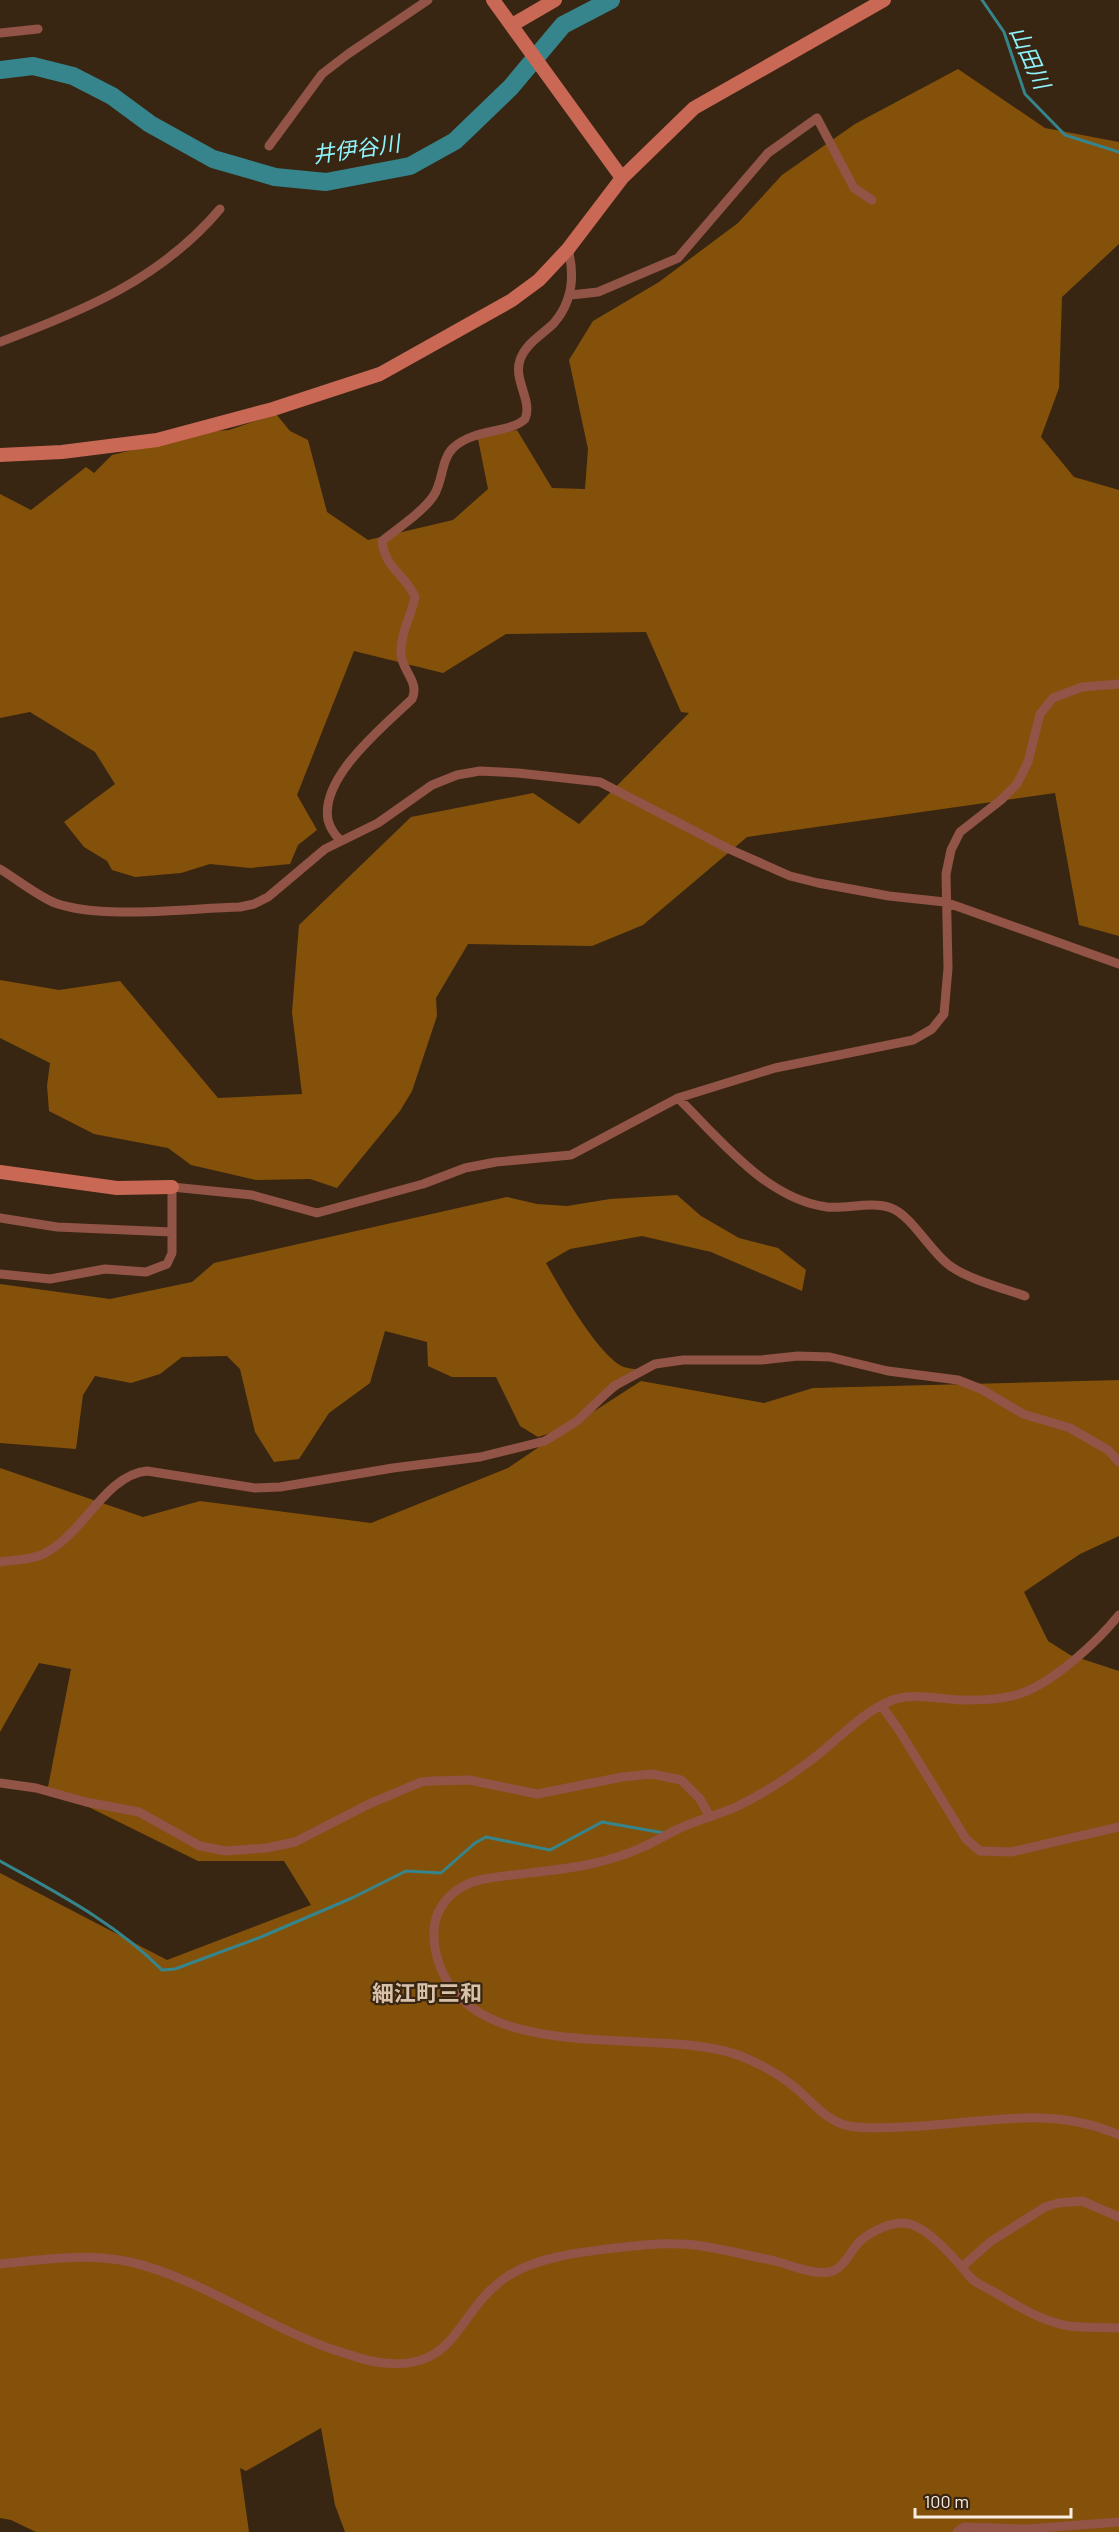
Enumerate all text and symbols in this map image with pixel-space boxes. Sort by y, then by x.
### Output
water label: 山田川 [1006,22,1057,94]
water label: 井伊谷川 [311,129,403,167]
district label: 細江町三和 [372,1979,482,2005]
scale bar [915,2481,1071,2519]
text: 100 m [924,2490,969,2512]

